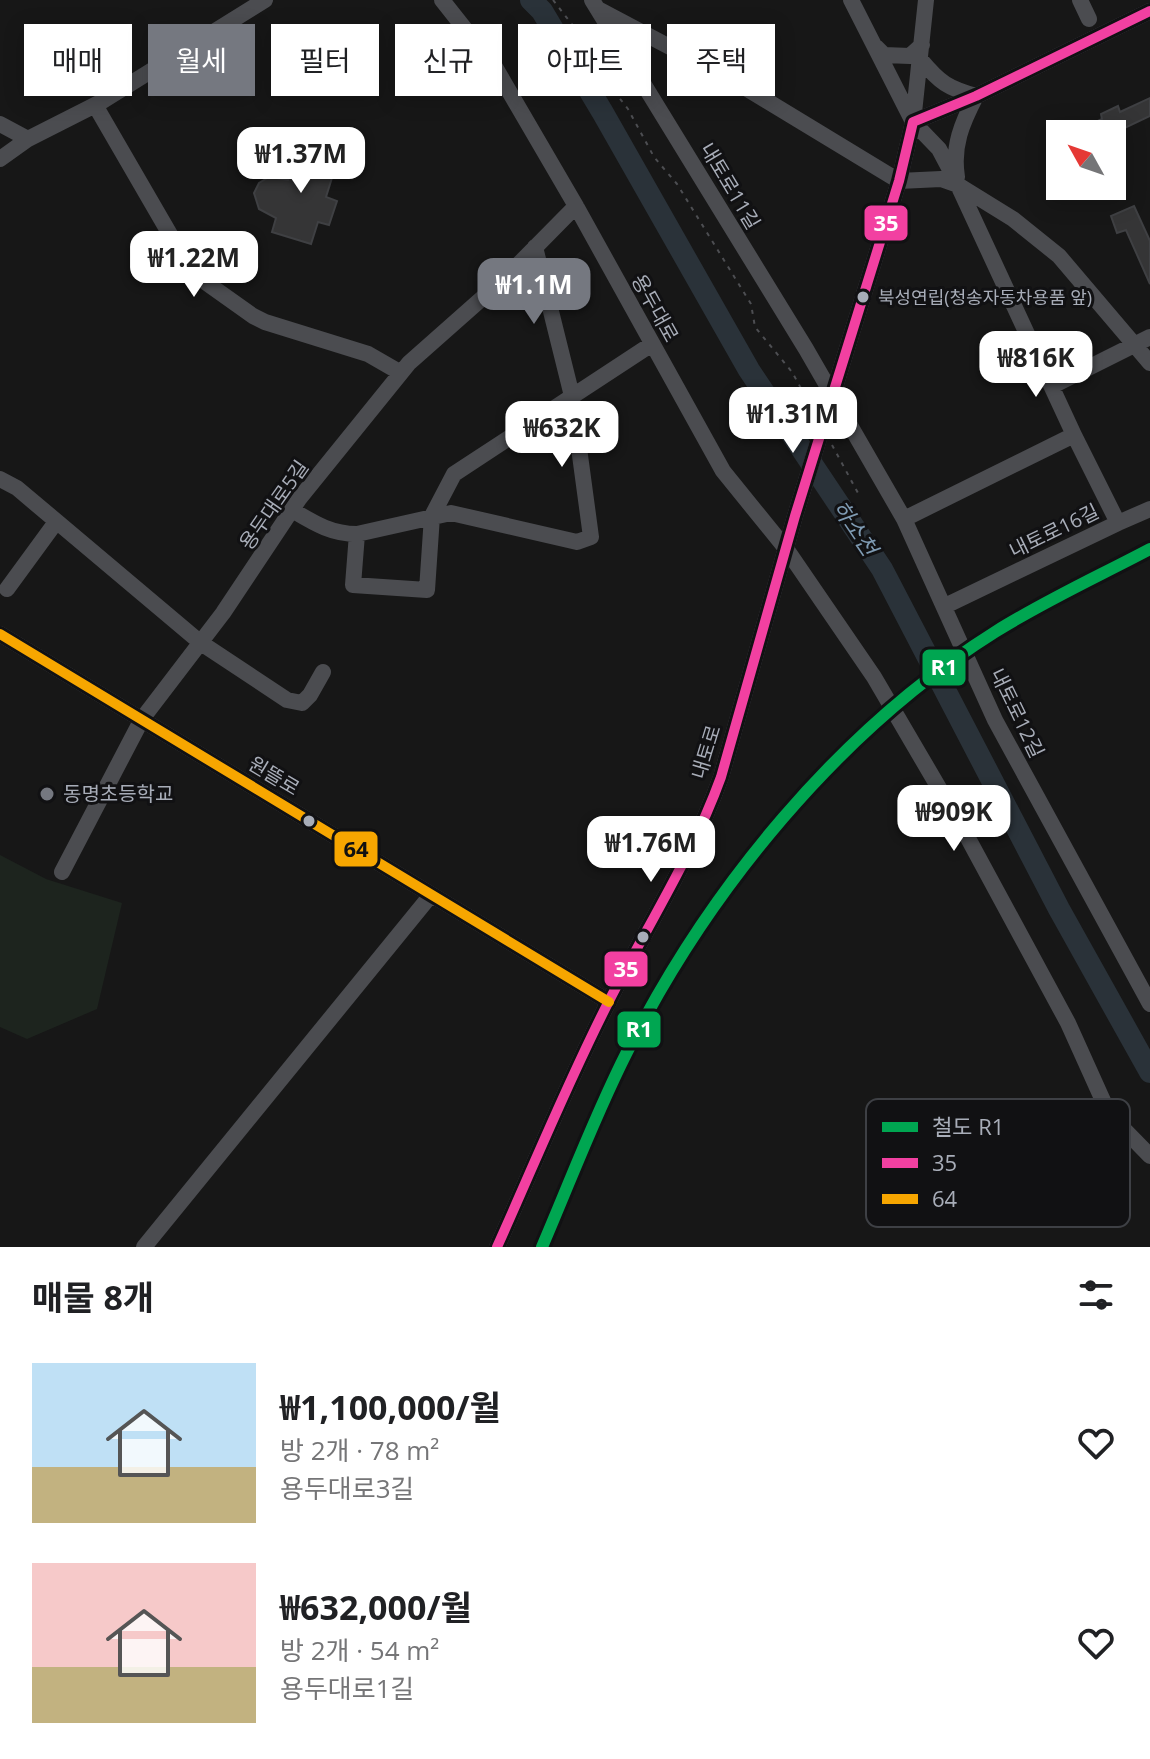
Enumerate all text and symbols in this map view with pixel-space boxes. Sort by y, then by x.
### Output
chip: 매매 [24,24,132,96]
chip: 월세 [148,24,255,96]
chip: 필터 [271,24,379,96]
chip: 신규 [395,24,502,96]
chip: 아파트 [518,24,651,96]
chip: 주택 [667,24,775,96]
north arrow [1046,120,1126,200]
map controls [1046,120,1126,200]
pin: ₩1.37M [236,127,366,195]
text: ₩1.37M [255,135,347,171]
street label: 내토로11길 [694,137,767,234]
line badge: 35 [863,204,909,242]
text: 35 [873,207,899,237]
pin: ₩1.22M [129,231,259,299]
text: ₩1.22M [148,239,240,275]
pin: ₩1.1M [478,258,590,326]
text: ₩1.1M [495,266,573,302]
street label: 용두대로 [626,269,685,346]
place label: 북성연립(청송자동차용품 앞) [878,285,1092,309]
marker: 북성연립(청송자동차용품 앞) [855,289,871,305]
pin: ₩816K [980,331,1092,399]
text: ₩816K [997,339,1075,375]
pin: ₩1.31M [728,387,858,455]
text: ₩1.31M [747,395,839,431]
pin: ₩632K [506,401,618,469]
text: ₩632K [523,409,601,445]
street label: 용두대로5길 [233,455,314,555]
water label: 하소천 [826,494,887,563]
street label: 내토로16길 [1005,497,1103,564]
line badge: R1 [921,648,967,687]
text: R1 [930,651,958,681]
street label: 내토로12길 [984,664,1051,762]
street label: 내토로 [685,722,727,782]
street label: 원뜰로 [244,750,305,801]
place label: 동명초등학교 [63,780,173,807]
marker: 동명초등학교 [38,785,56,803]
pin: ₩909K [898,785,1010,853]
text: ₩909K [915,793,993,829]
unlabelled marker [301,813,317,829]
pin: ₩1.76M [586,816,716,884]
text: ₩1.76M [605,824,697,860]
line badge: 64 [333,830,379,868]
text: 64 [343,833,369,863]
unlabelled marker [635,929,651,945]
line badge: 35 [603,950,649,988]
text: 35 [613,953,639,983]
line badge: R1 [616,1010,662,1049]
text: R1 [625,1013,653,1043]
legend [866,1099,1130,1227]
text: 철도 R1 [932,1111,1004,1141]
text: 35 [932,1147,957,1177]
text: 64 [932,1183,958,1213]
icon: filters [1074,1273,1118,1317]
text: 매물 8개 [32,1274,154,1320]
text: ₩1,100,000/월 [280,1384,501,1430]
icon: home [96,1395,192,1491]
icon: heart [1074,1421,1118,1465]
text: 방 2개 · 78 m² [280,1432,439,1468]
text: 용두대로3길 [280,1470,414,1506]
text: ₩632,000/월 [280,1584,472,1630]
icon: home [96,1595,192,1691]
icon: heart [1074,1621,1118,1665]
text: 방 2개 · 54 m² [280,1632,439,1668]
text: 용두대로1길 [280,1670,414,1706]

